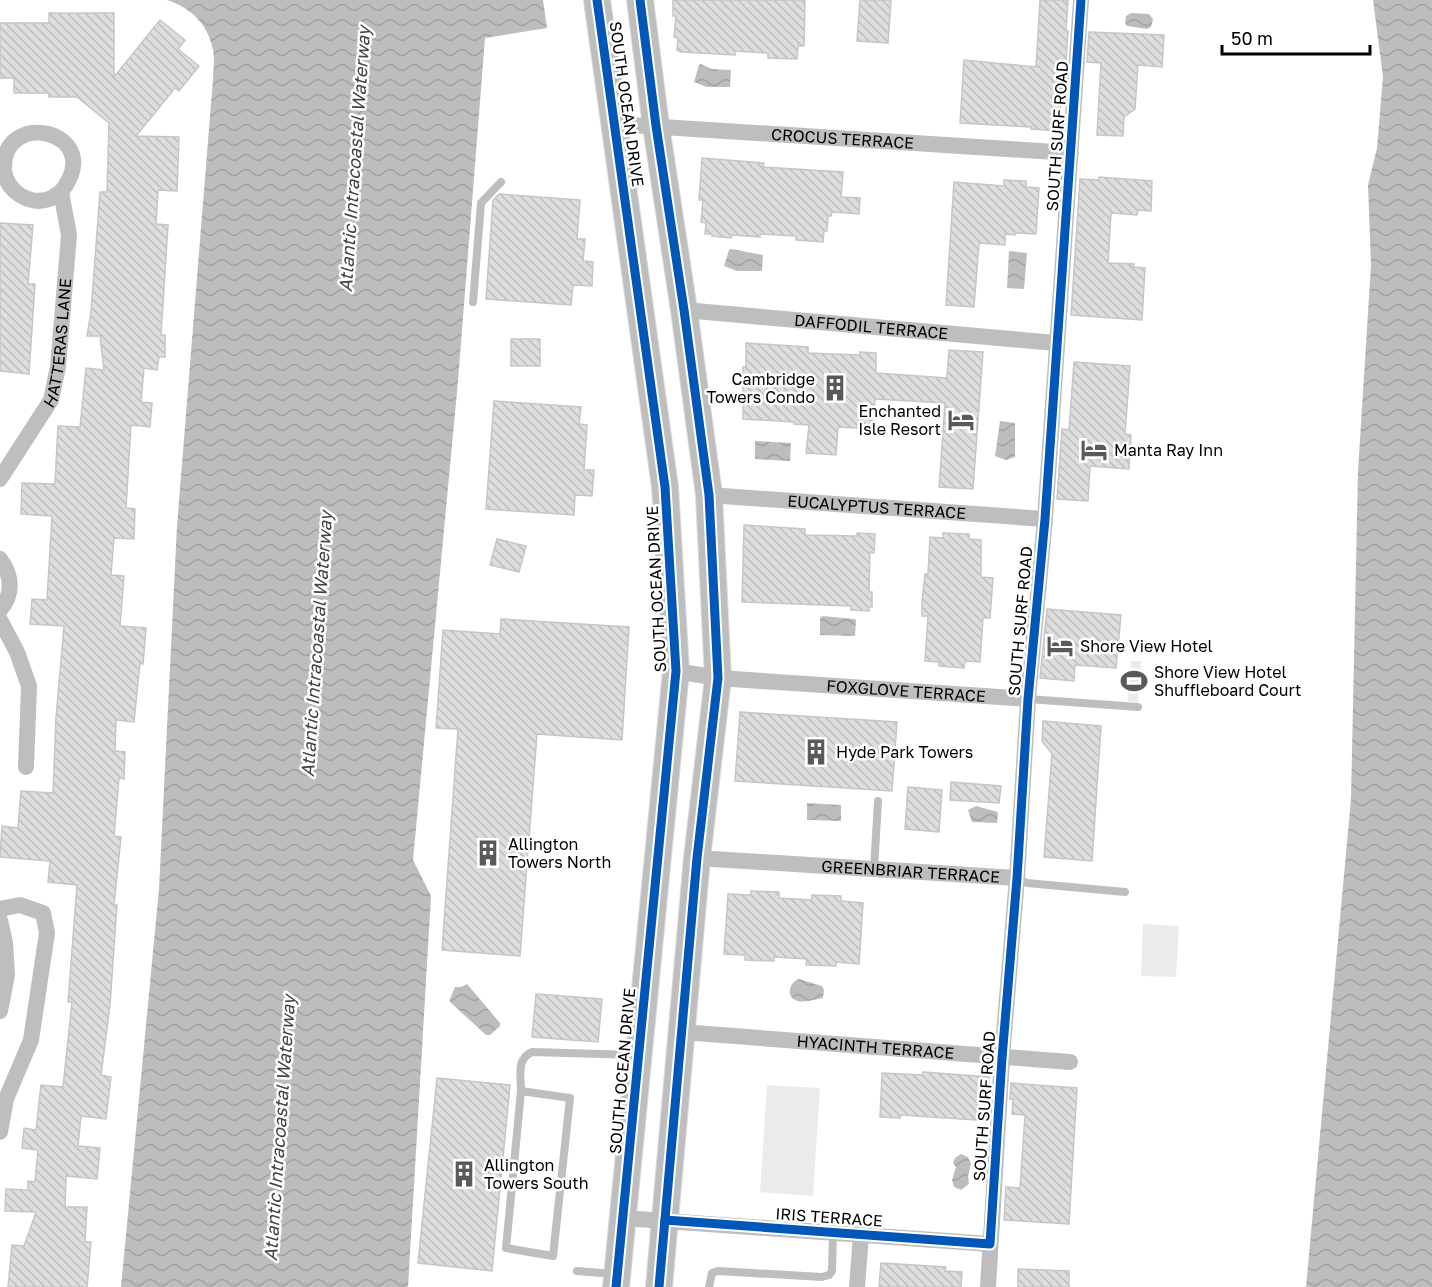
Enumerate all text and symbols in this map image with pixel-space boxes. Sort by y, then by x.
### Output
scale bar [1222,18,1370,56]
street label: SOUTH OCEAN DRIVE [605,20,649,188]
water label: Atlantic Intracoastal Waterway [334,23,374,292]
text: 50 m [1231,27,1273,49]
street label: SOUTH SURF ROAD [1042,60,1072,212]
street label: CROCUS TERRACE [771,124,915,153]
street label: HATTERAS LANE [39,277,75,411]
street label: DAFFODIL TERRACE [794,310,949,343]
place label: Cambridge Towers Condo [707,369,815,407]
building icon: Cambridge Towers Condo [820,373,850,403]
place label: Enchanted Isle Resort [858,401,941,439]
hotel icon: Enchanted Isle Resort [946,405,976,435]
hotel icon: Manta Ray Inn [1079,435,1109,465]
place label: Manta Ray Inn [1114,440,1223,460]
street label: EUCALYPTUS TERRACE [787,491,967,523]
street label: SOUTH OCEAN DRIVE [642,505,670,673]
water label: Atlantic Intracoastal Waterway [296,508,336,777]
street label: SOUTH SURF ROAD [1003,545,1037,697]
hotel icon: Shore View Hotel [1045,631,1075,661]
place label: Shore View Hotel [1080,636,1213,656]
place label: Shore View Hotel Shuffleboard Court [1154,662,1301,700]
sports icon: Shore View Hotel Shuffleboard Court [1119,666,1149,696]
street label: FOXGLOVE TERRACE [826,675,986,706]
building icon: Hyde Park Towers [801,737,831,767]
place label: Hyde Park Towers [836,742,973,762]
place label: Allington Towers North [508,834,611,872]
building icon: Allington Towers North [473,838,503,868]
street label: GREENBRIAR TERRACE [821,856,1000,887]
street label: SOUTH OCEAN DRIVE [605,987,639,1155]
water label: Atlantic Intracoastal Waterway [259,992,299,1261]
street label: SOUTH SURF ROAD [969,1030,999,1182]
street label: HYACINTH TERRACE [796,1031,955,1063]
place label: Allington Towers South [484,1155,588,1193]
building icon: Allington Towers South [449,1159,479,1189]
street label: IRIS TERRACE [775,1203,883,1231]

